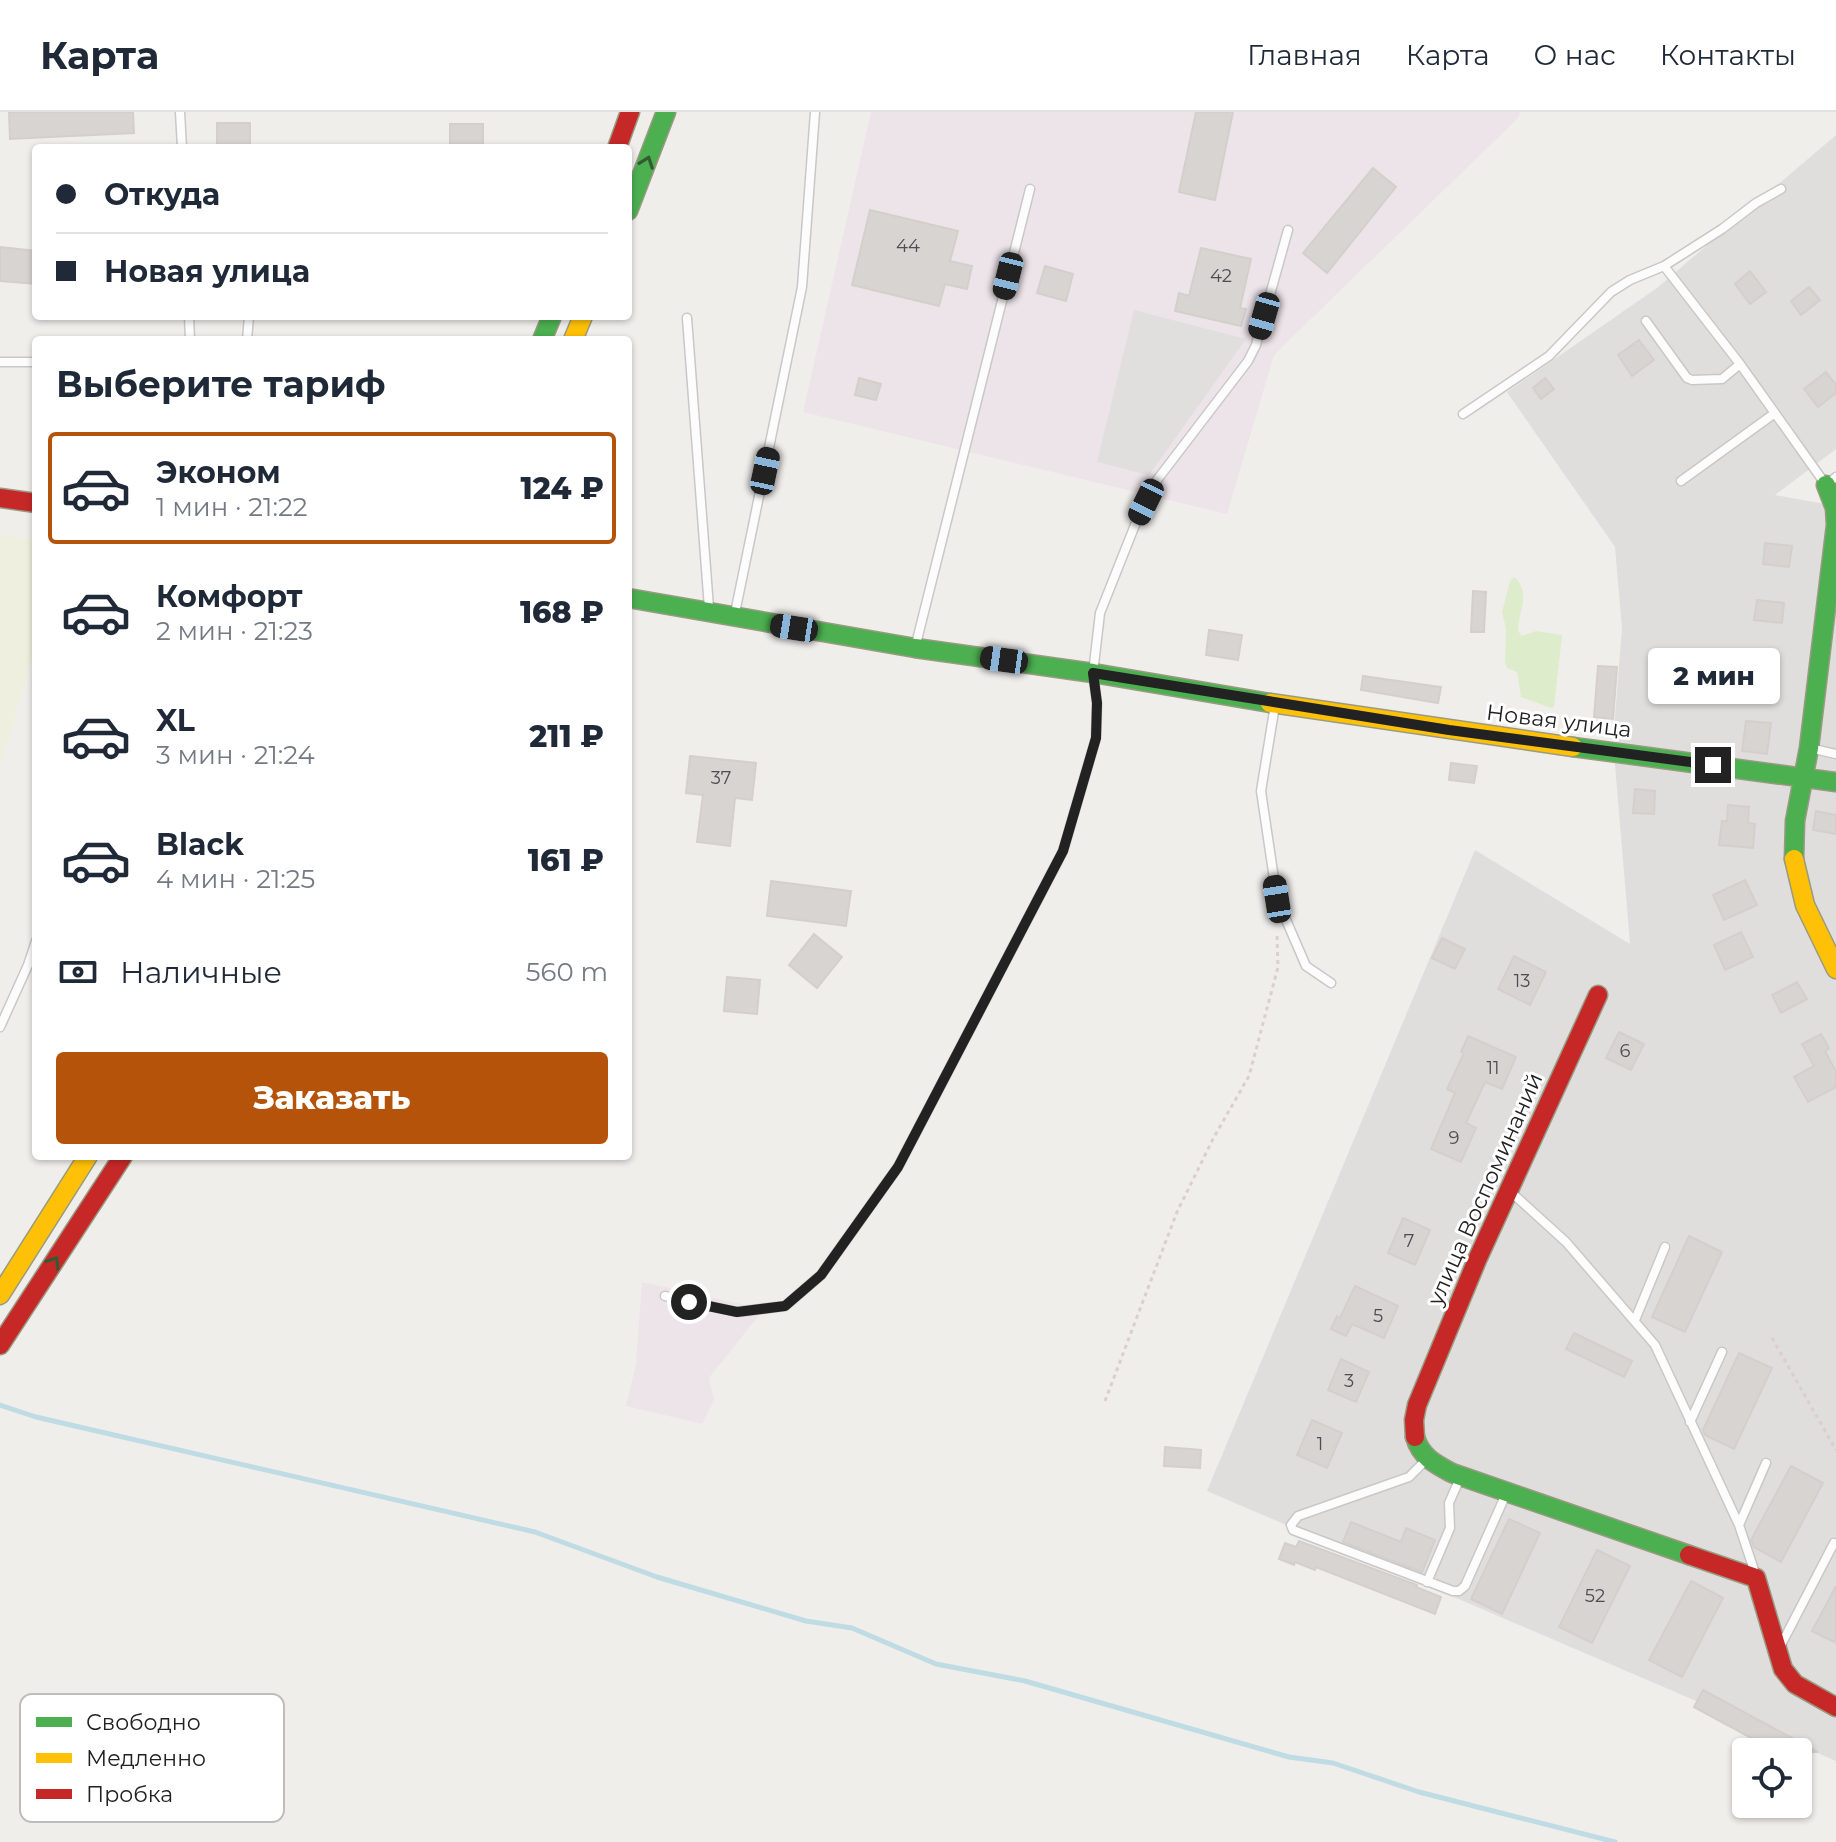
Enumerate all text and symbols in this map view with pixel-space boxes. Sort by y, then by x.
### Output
text: Карта [40,32,159,79]
text: Главная [1247,38,1362,72]
text: Карта [1406,38,1490,72]
text: О нас [1534,38,1616,72]
text: Контакты [1660,38,1796,72]
one-way arrow [637,156,654,170]
text: Откуда [104,176,220,213]
house number: 44 [896,235,920,257]
car [991,250,1025,302]
text: Новая улица [104,253,310,290]
house number: 42 [1210,265,1232,287]
car [1246,290,1282,342]
text: Выберите тариф [56,362,386,406]
car [748,445,782,497]
icon: car [60,452,132,524]
text: Эконом [156,454,281,491]
text: 124 ₽ [521,470,604,507]
car [1125,475,1167,529]
text: 1 мин · 21:22 [156,491,308,523]
icon: car [60,576,132,648]
text: Комфорт [156,578,303,615]
text: 168 ₽ [520,594,604,631]
car [768,612,820,644]
text: 2 мин · 21:23 [156,615,313,647]
car [979,645,1029,675]
callout: 2 мин [1647,649,1779,705]
text: 2 мин [1673,660,1755,692]
street label: Новая улица [1485,699,1633,743]
icon: car [60,700,132,772]
text: XL [156,702,195,739]
text: 211 ₽ [529,718,604,755]
text: 3 мин · 21:24 [156,739,315,771]
route end [1695,747,1731,783]
house number: 37 [711,767,731,789]
icon: car [60,824,132,896]
text: Black [156,826,244,863]
text: 161 ₽ [528,842,604,879]
text: 4 мин · 21:25 [156,863,315,895]
car [1261,873,1293,925]
icon: cash [56,950,100,994]
text: Наличные [120,954,282,991]
text: 560 m [526,956,608,988]
house number: 13 [1514,970,1530,992]
house number: 6 [1620,1040,1631,1062]
button: Заказать [56,1052,608,1144]
house number: 11 [1487,1057,1500,1079]
street label: улица Воспоминаний [1421,1069,1548,1310]
house number: 9 [1449,1127,1460,1149]
house number: 7 [1404,1230,1414,1252]
one-way arrow [44,1257,59,1271]
route start [671,1284,707,1320]
house number: 5 [1373,1305,1383,1327]
house number: 3 [1344,1370,1354,1392]
house number: 1 [1317,1433,1323,1455]
house number: 52 [1585,1585,1605,1607]
legend [20,1694,284,1822]
text: Свободно [86,1709,201,1736]
map controls [1732,1738,1812,1818]
button: locate [1732,1738,1812,1818]
text: Медленно [86,1745,206,1772]
text: Пробка [86,1781,173,1808]

